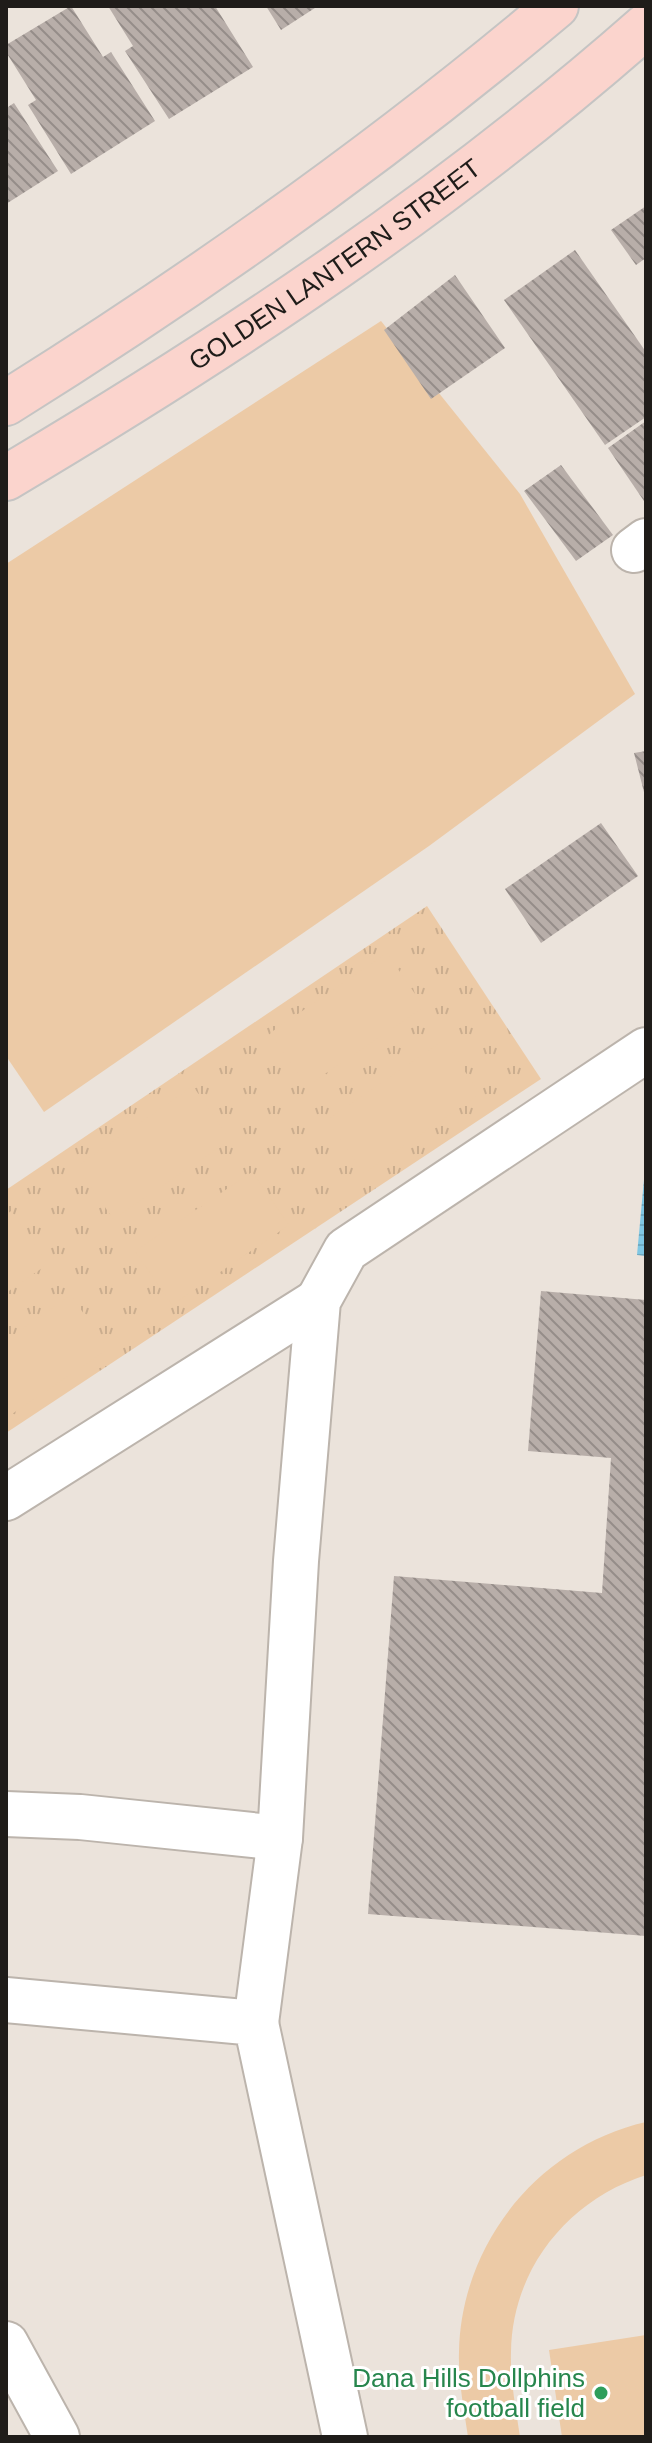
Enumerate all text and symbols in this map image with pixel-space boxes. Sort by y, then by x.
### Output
street label: GOLDEN LANTERN STREET [183,153,486,376]
place label: Dana Hills Dollphins football field [352,2363,585,2423]
marker: Dana Hills Dollphins football field [592,2384,610,2402]

